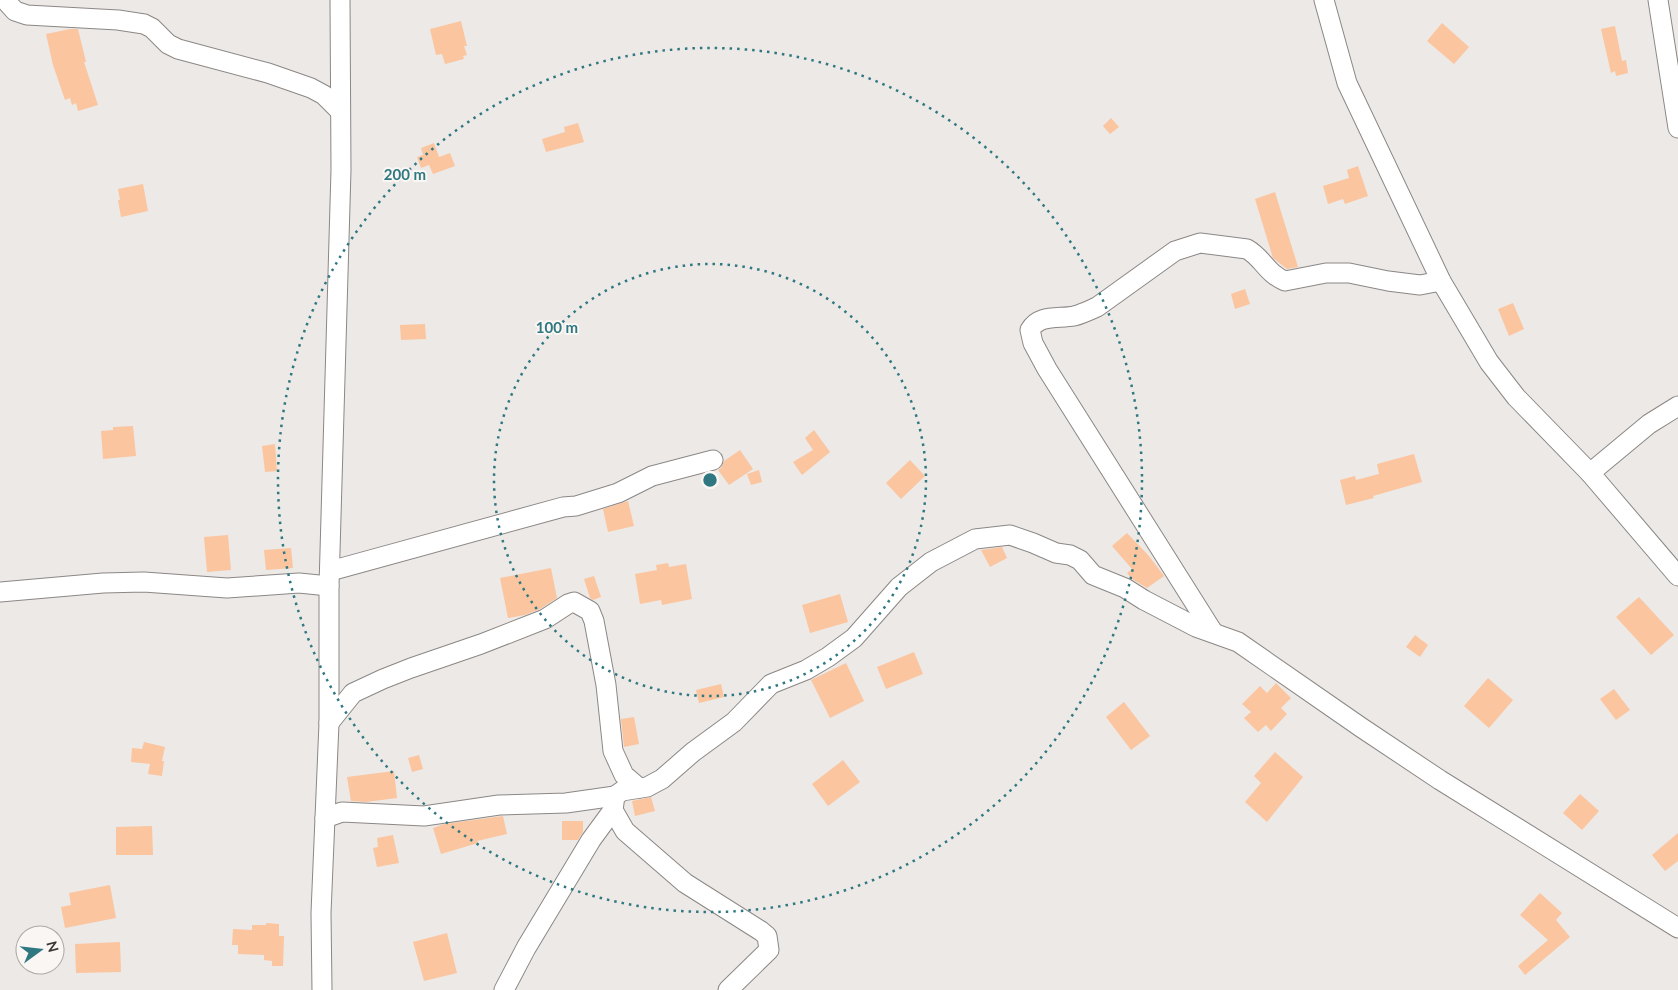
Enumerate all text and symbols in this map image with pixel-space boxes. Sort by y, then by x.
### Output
text: 200 m [384,165,426,183]
text: 100 m [536,318,578,336]
centre of rings [701,471,719,489]
north arrow [15,925,65,975]
text: N [43,939,63,954]

